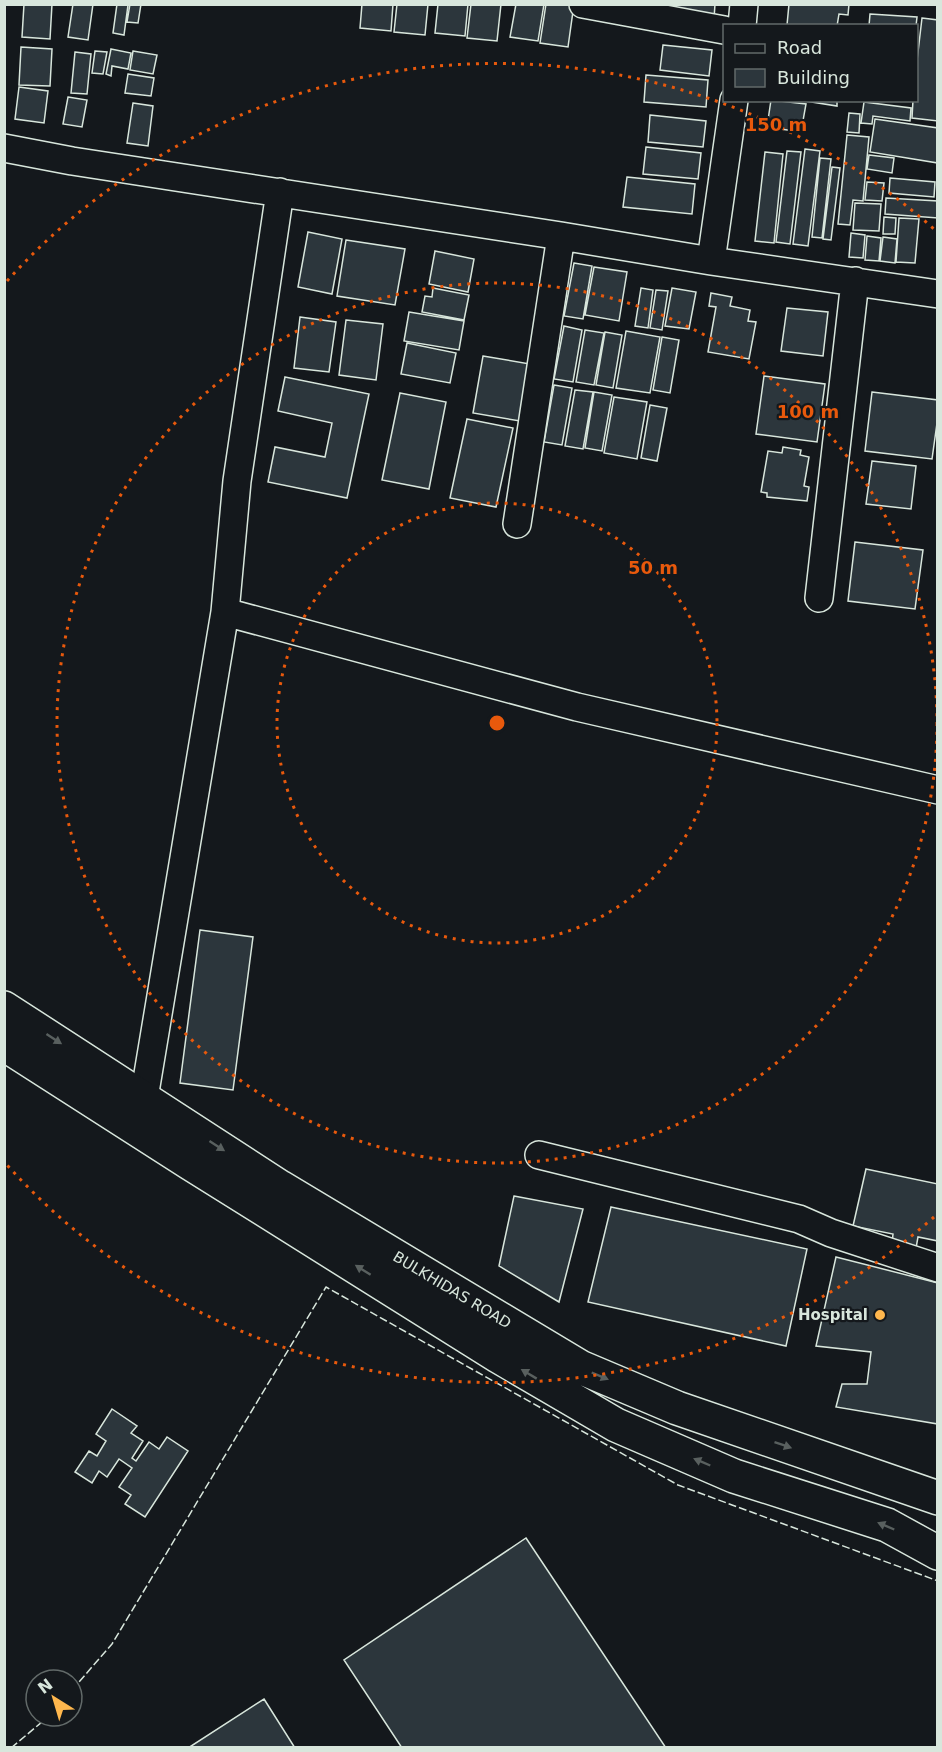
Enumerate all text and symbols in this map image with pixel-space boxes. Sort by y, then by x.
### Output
legend [723,24,918,102]
text: Road [777,37,822,58]
text: Building [777,67,850,88]
text: 150 m [745,114,807,135]
text: 100 m [777,401,839,422]
text: 50 m [628,557,678,578]
centre of rings [487,713,507,733]
one-way arrow [46,1034,62,1045]
one-way arrow [209,1140,226,1151]
street label: BULKHIDAS ROAD [390,1248,514,1332]
one-way arrow [355,1265,371,1276]
place label: Hospital [798,1306,868,1324]
marker: Hospital [873,1308,887,1322]
one-way arrow [521,1368,537,1379]
one-way arrow [592,1371,609,1380]
one-way arrow [774,1440,792,1450]
one-way arrow [693,1457,711,1466]
one-way arrow [877,1521,895,1530]
north arrow [24,1668,84,1728]
text: N [34,1675,56,1698]

